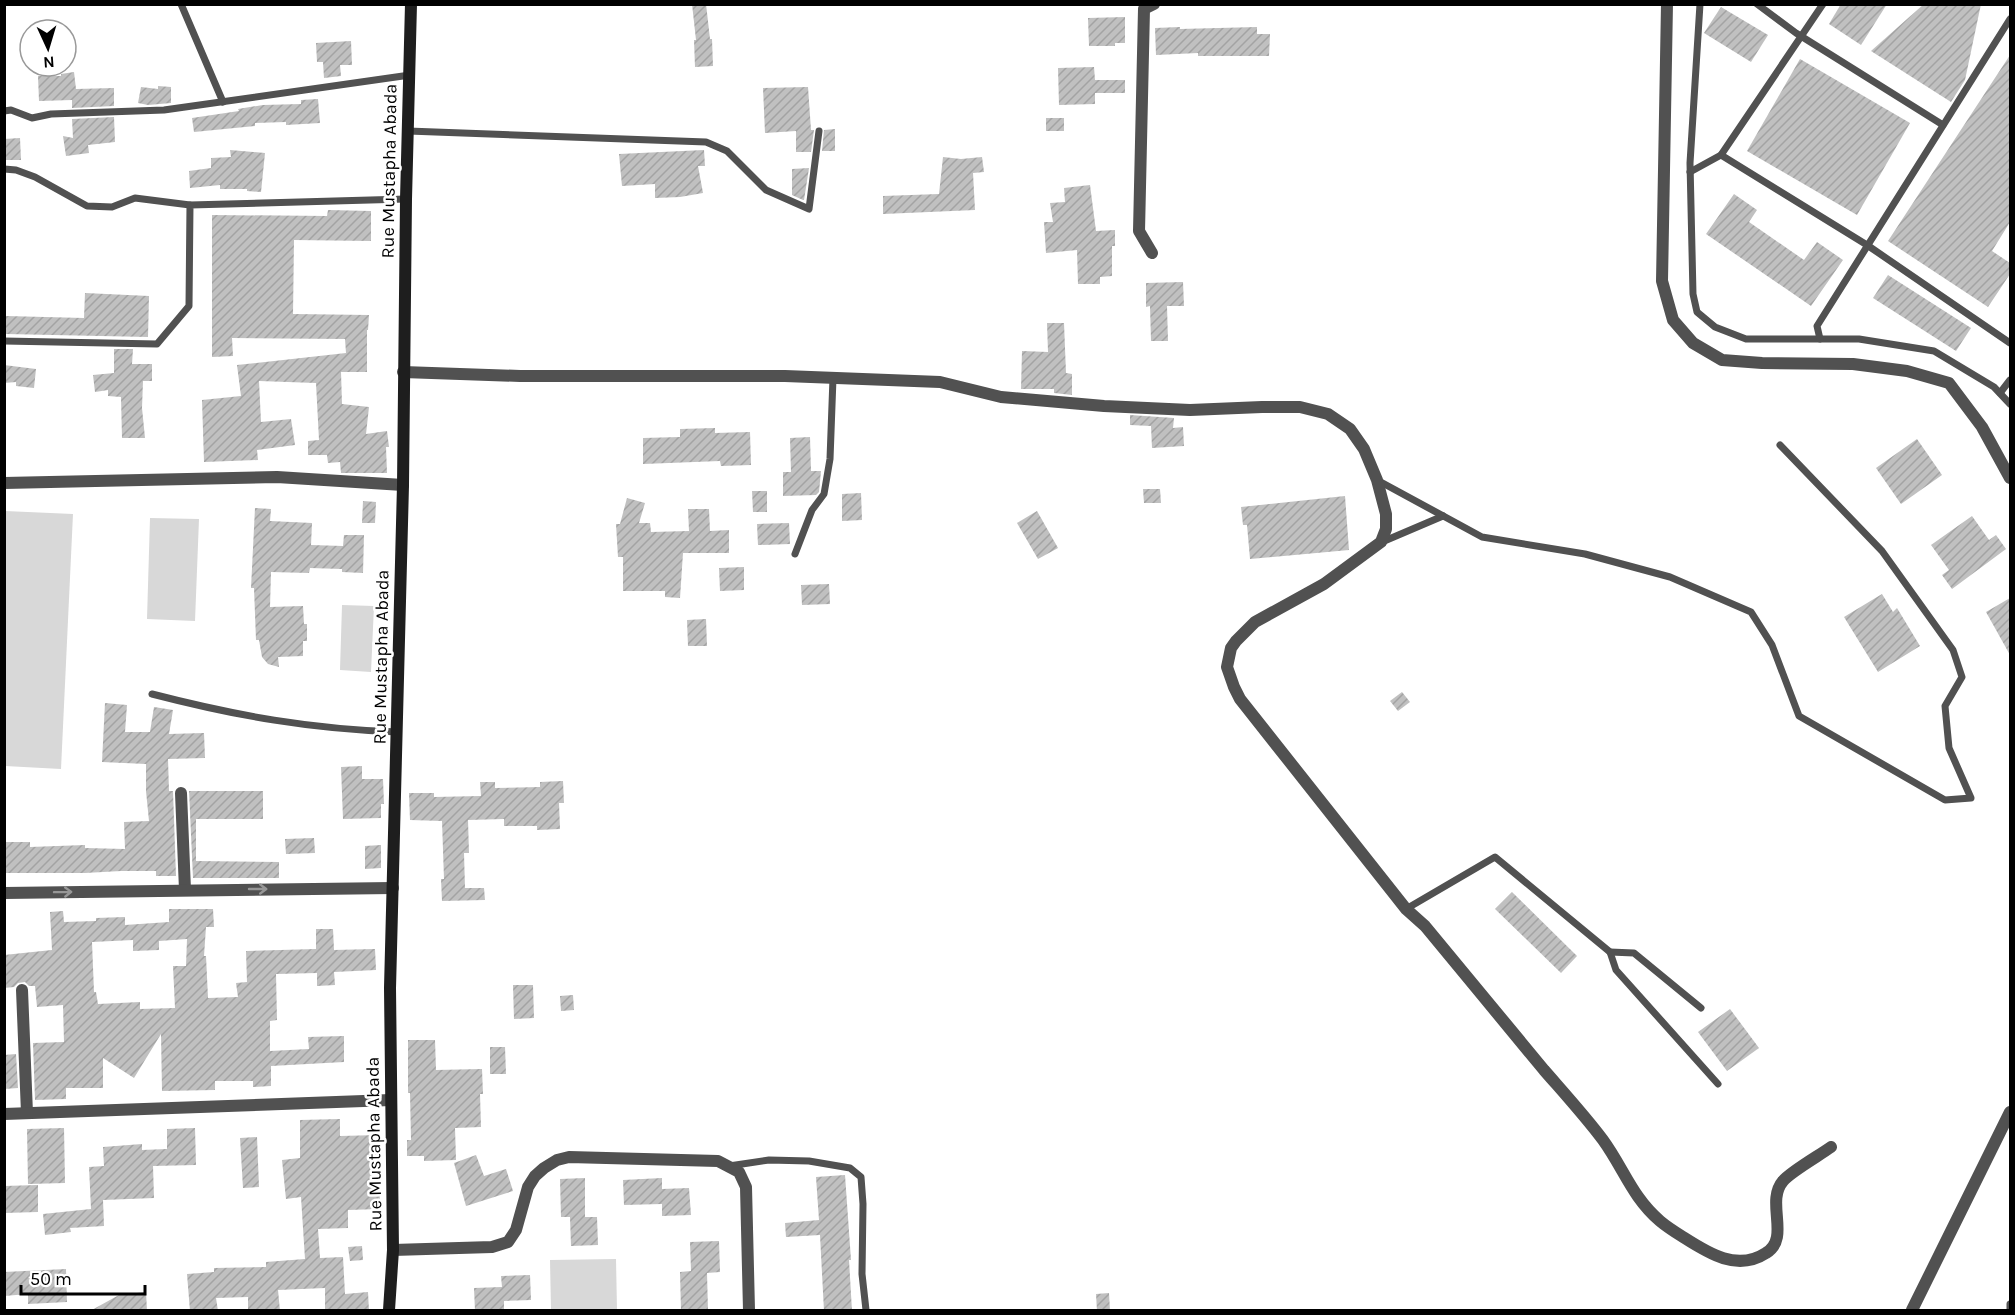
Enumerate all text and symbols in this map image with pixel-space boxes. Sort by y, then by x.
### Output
north arrow [18,18,78,78]
text: N [43,53,55,72]
street label: Rue Mustapha Abada [376,83,402,259]
street label: Rue Mustapha Abada [368,569,394,745]
one-way arrow [247,883,267,895]
one-way arrow [52,886,72,898]
street label: Rue Mustapha Abada [361,1056,387,1232]
scale bar [21,1258,146,1296]
text: 50 m [30,1268,72,1290]

